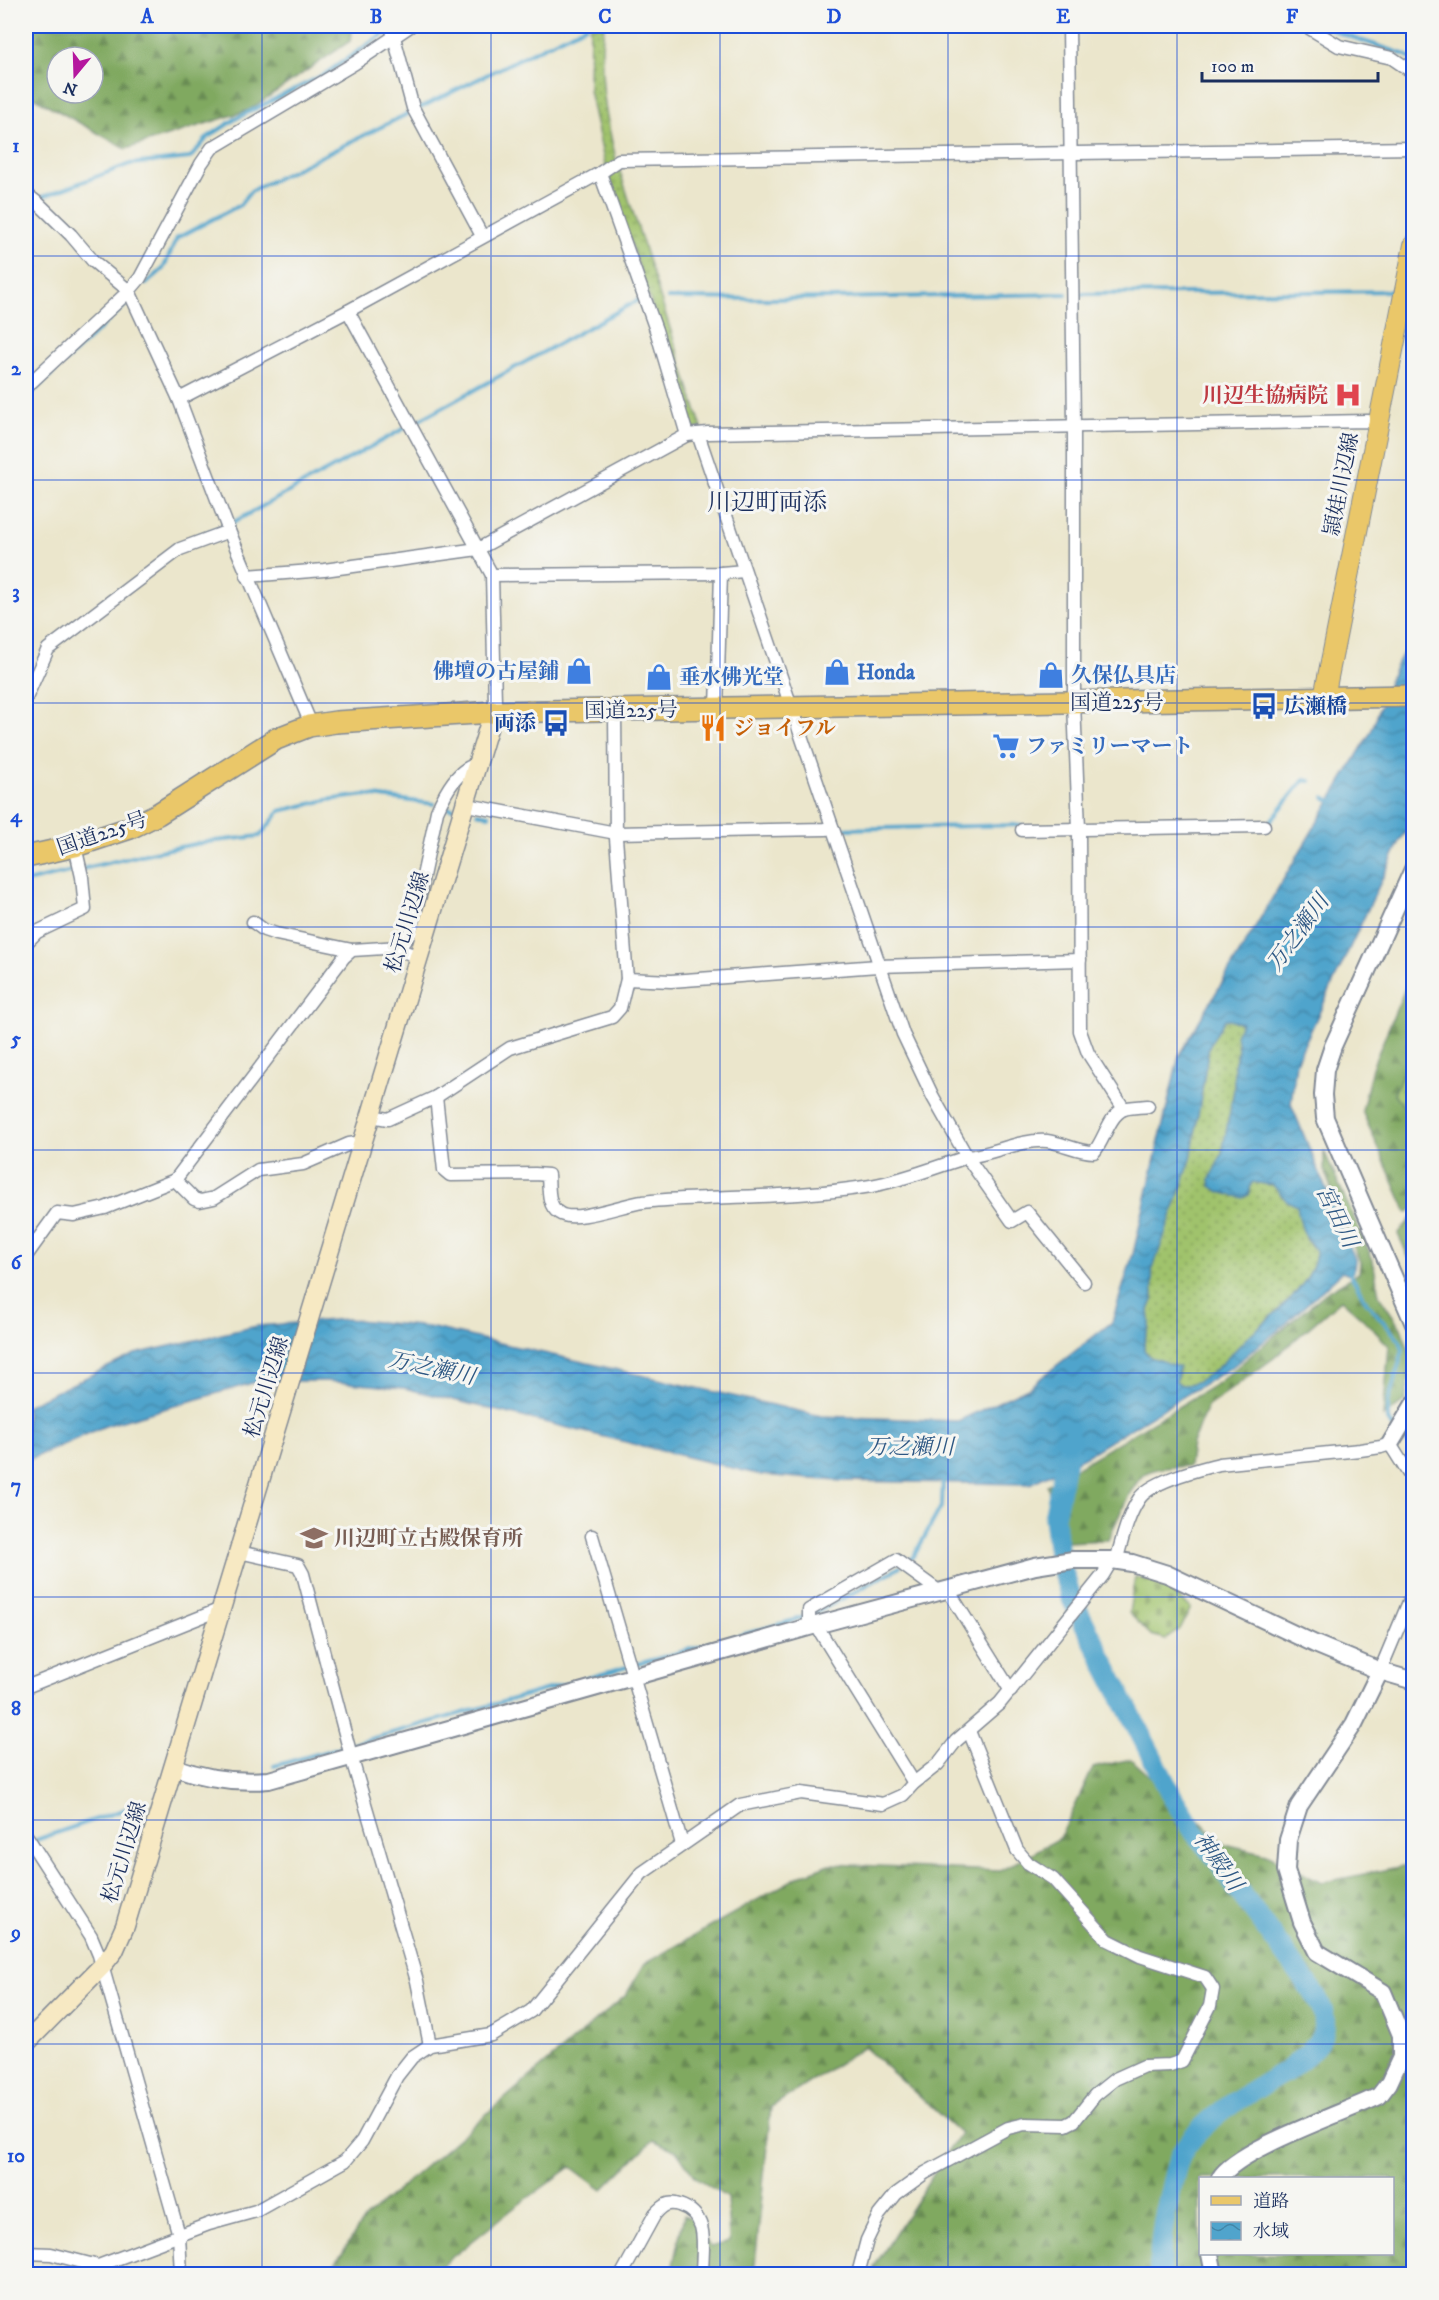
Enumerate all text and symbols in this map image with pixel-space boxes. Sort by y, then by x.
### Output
text: A [140,5,155,30]
text: B [370,5,382,30]
text: C [598,5,612,30]
text: D [827,5,842,30]
text: E [1056,5,1070,30]
text: F [1286,5,1299,30]
north arrow [45,45,105,105]
scale bar [1202,45,1378,83]
text: 100 m [1211,56,1254,78]
text: N [61,77,80,100]
text: 1 [12,134,20,159]
text: 2 [11,357,22,382]
hospital icon: 川辺生協病院 [1333,380,1363,410]
place label: 川辺生協病院 [1202,383,1328,409]
street label: 頴娃川辺線 [1319,430,1365,538]
district label: 川辺町両添 [707,488,827,518]
text: 3 [12,580,20,605]
shop icon: 佛壇の古屋鋪 [564,656,594,686]
shop icon: Honda [822,657,852,687]
place label: 佛壇の古屋鋪 [433,659,559,685]
place label: Honda [857,660,916,686]
shop icon: 久保仏具店 [1036,660,1066,690]
shop icon: 垂水佛光堂 [644,662,674,692]
place label: 久保仏具店 [1071,663,1176,689]
place label: 垂水佛光堂 [679,665,784,691]
street label: 国道225号 [1070,690,1164,716]
bus stop icon: 広瀬橋 [1249,691,1279,721]
place label: 広瀬橋 [1284,694,1347,720]
street label: 国道225号 [584,697,678,725]
bus stop icon: 両添 [541,708,571,738]
place label: 両添 [494,711,536,737]
restaurant icon: ジョイフル [698,713,728,743]
place label: ジョイフル [733,716,836,742]
supermarket icon: ファミリーマート [991,731,1021,761]
place label: ファミリーマート [1026,734,1194,760]
text: 4 [10,804,23,829]
street label: 国道225号 [54,806,151,862]
street label: 松元川辺線 [380,868,436,976]
water label: 万之瀬川 [1261,888,1336,976]
text: 5 [10,1027,21,1052]
water label: 宮田川 [1310,1181,1364,1254]
text: 6 [11,1251,23,1276]
street label: 松元川辺線 [239,1333,295,1441]
water label: 万之瀬川 [386,1346,479,1391]
water label: 万之瀬川 [866,1434,956,1461]
text: 7 [11,1474,21,1499]
school or university icon: 川辺町立古殿保育所 [299,1523,329,1553]
place label: 川辺町立古殿保育所 [334,1526,523,1552]
text: 8 [11,1697,21,1722]
street label: 松元川辺線 [97,1798,153,1906]
water label: 神殿川 [1187,1827,1249,1898]
text: 9 [9,1921,21,1946]
text: 10 [7,2144,25,2169]
legend [1199,2177,1394,2255]
text: 道路 [1253,2191,1289,2213]
text: 水域 [1253,2221,1289,2243]

